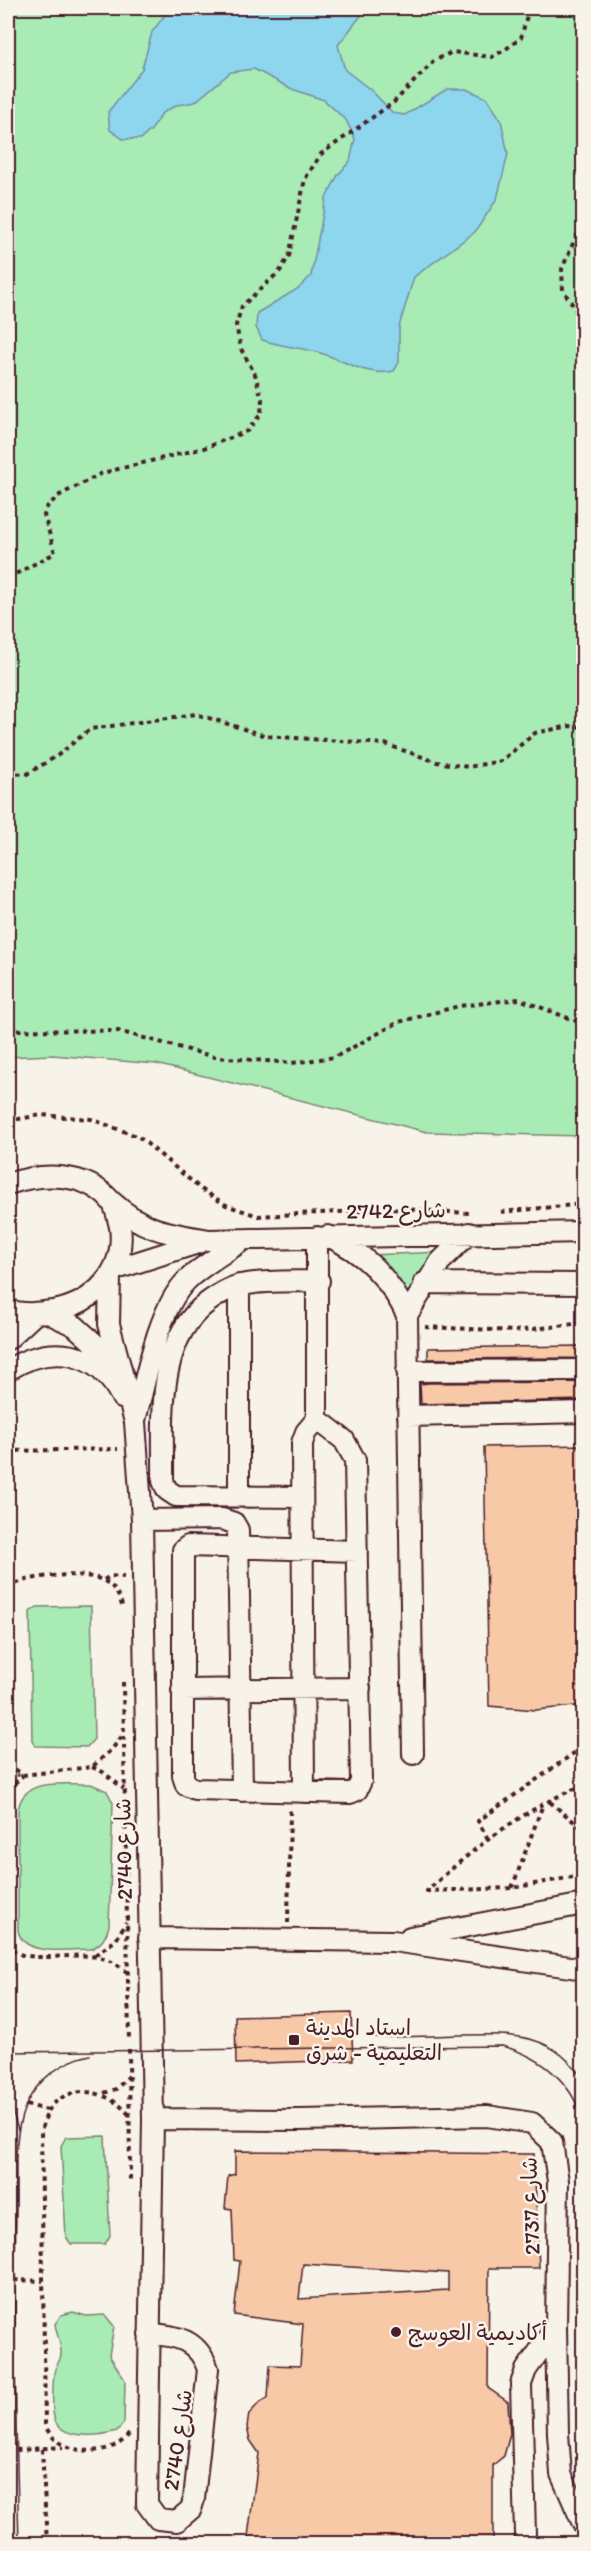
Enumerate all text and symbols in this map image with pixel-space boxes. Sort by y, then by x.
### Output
street label: شارع 2742 [346,1196,446,1227]
street label: شارع 2740 [109,1798,140,1900]
place label: استاد المدينة التعليمية - شرق [306,2014,442,2066]
marker: استاد المدينة التعليمية - شرق [287,2033,301,2047]
street label: شارع 2737 [515,2156,548,2255]
place label: أكاديمية العوسج [408,2319,547,2348]
marker: أكاديمية العوسج [389,2325,403,2339]
street label: شارع 2740 [157,2388,200,2493]

